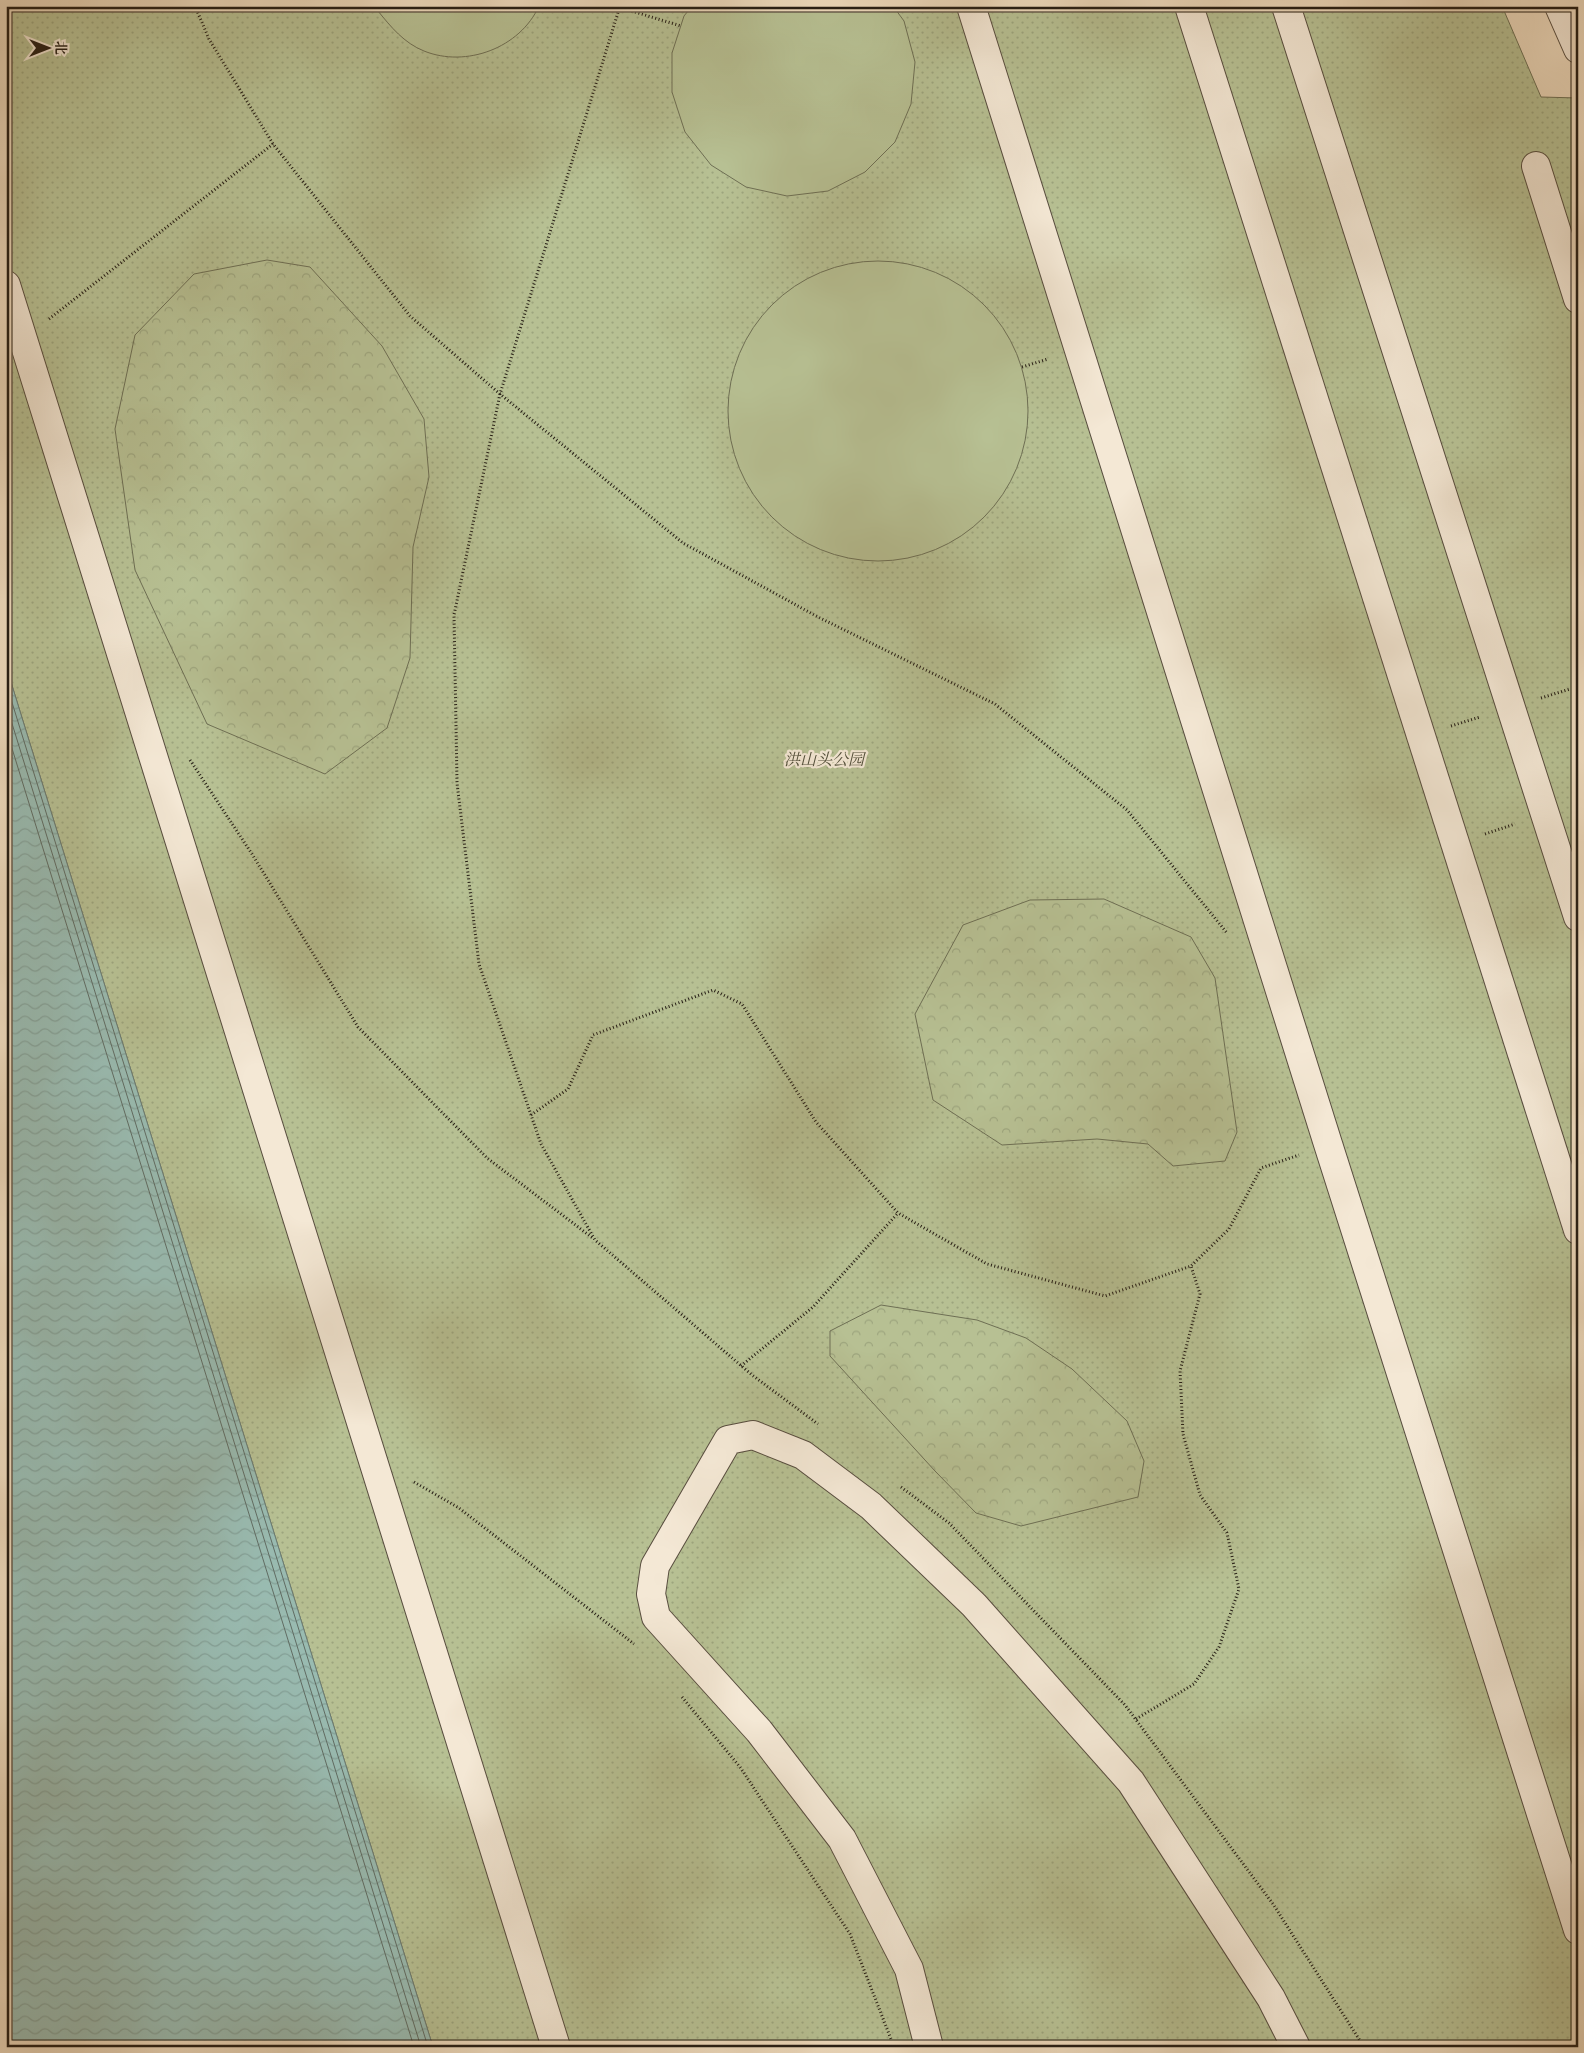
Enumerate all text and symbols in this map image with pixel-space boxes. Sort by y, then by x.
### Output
north arrow [22,22,72,72]
text: 北 [51,41,69,55]
park label: 洪山头公园 [784,750,867,770]

